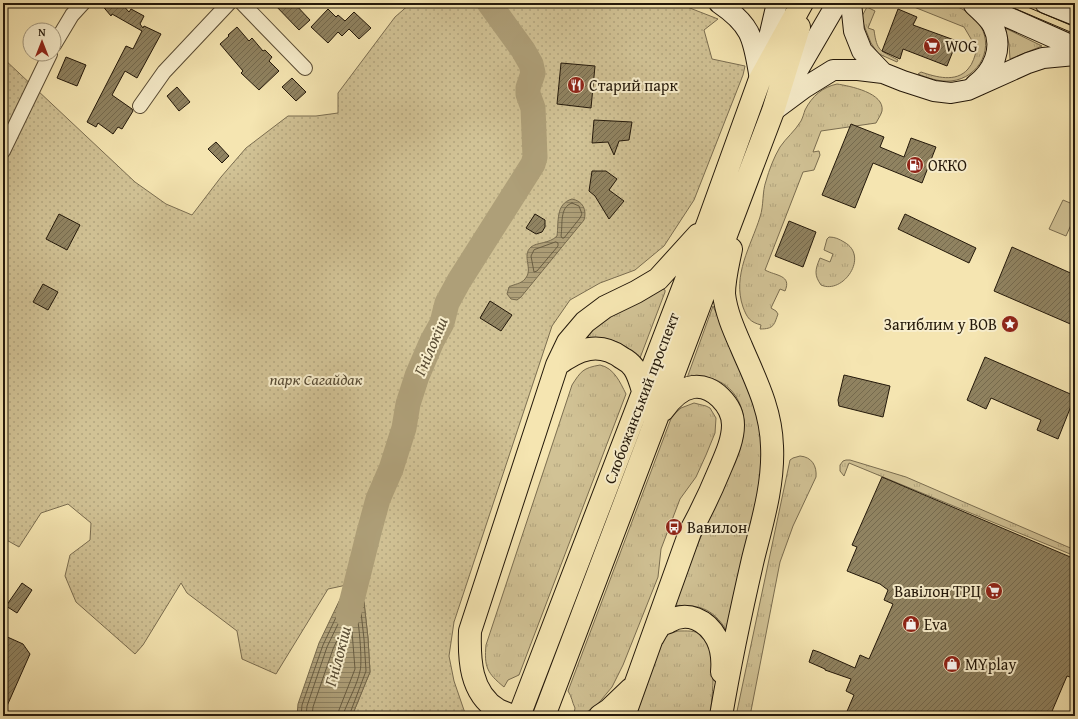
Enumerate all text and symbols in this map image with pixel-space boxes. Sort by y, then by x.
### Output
north arrow [22,22,62,62]
text: N [38,24,46,40]
place label: WOG [945,34,978,58]
supermarket icon: WOG [922,36,942,56]
place label: Старий парк [589,73,679,97]
restaurant icon: Старий парк [566,75,586,95]
place label: ОККО [928,153,967,177]
fuel station icon: ОККО [905,155,925,175]
street label: Слобожанський проспект [597,309,685,487]
place label: Загиблим у ВОВ [884,312,997,336]
water label: Гнілокіш [406,313,454,380]
place icon: Загиблим у ВОВ [1000,314,1020,334]
park label: парк Сагайдак [269,367,363,391]
place label: Вавилон [687,515,747,539]
bus stop icon: Вавилон [664,517,684,537]
place label: Вавілон ТРЦ [894,579,981,603]
supermarket icon: Вавілон ТРЦ [984,581,1004,601]
place label: Eva [924,612,948,636]
shop icon: Eva [901,614,921,634]
water label: Гнілокіш [317,623,357,690]
place label: MYplay [965,652,1016,676]
shop icon: MYplay [942,654,962,674]

